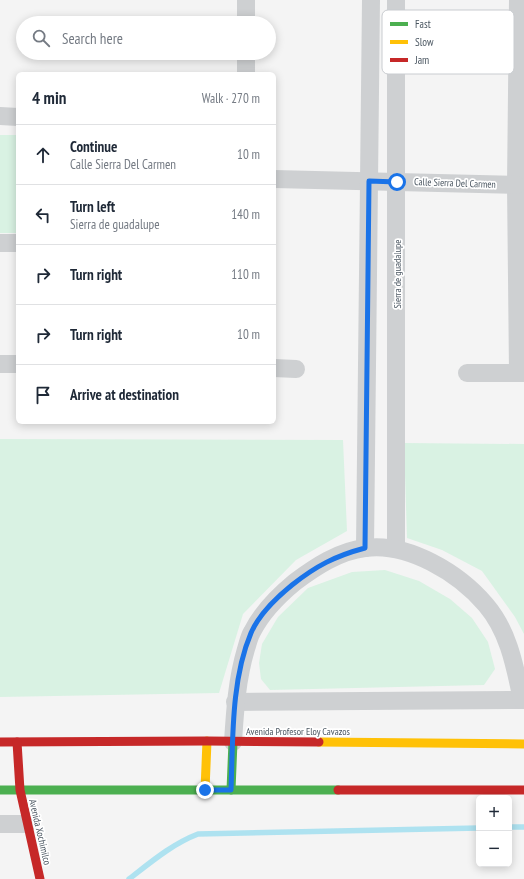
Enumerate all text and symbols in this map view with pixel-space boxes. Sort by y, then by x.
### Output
legend [382,10,514,74]
search box [16,16,276,60]
text: Fast [415,17,431,31]
icon: search [30,27,52,49]
text: Search here [62,29,123,48]
text: Slow [415,35,434,49]
text: Jam [414,53,429,67]
text: 4 min [32,87,66,109]
text: Walk · 270 m [202,90,260,107]
text: Continue [70,137,117,156]
icon: ahead [32,144,54,166]
text: 10 m [237,146,260,163]
text: Calle Sierra Del Carmen [70,156,176,173]
route start [388,173,406,191]
street label: Calle Sierra Del Carmen [414,175,496,191]
text: Turn left [70,197,115,216]
icon: left [32,204,54,226]
text: 140 m [231,206,260,223]
text: Sierra de guadalupe [70,216,160,233]
street label: Sierra de guadalupe [391,240,404,308]
icon: right [32,264,54,286]
text: Turn right [70,265,122,284]
text: 110 m [231,266,260,283]
icon: right [32,324,54,346]
text: Turn right [70,325,122,344]
text: 10 m [237,326,260,343]
icon: arrive [32,384,54,406]
text: Arrive at destination [70,385,179,404]
street label: Avenida Profesor Eloy Cavazos [246,725,350,738]
route end [196,781,214,799]
map controls [476,795,512,867]
button: + [476,795,512,831]
street label: Avenida Xochimilco [26,798,54,866]
button: − [476,831,512,867]

